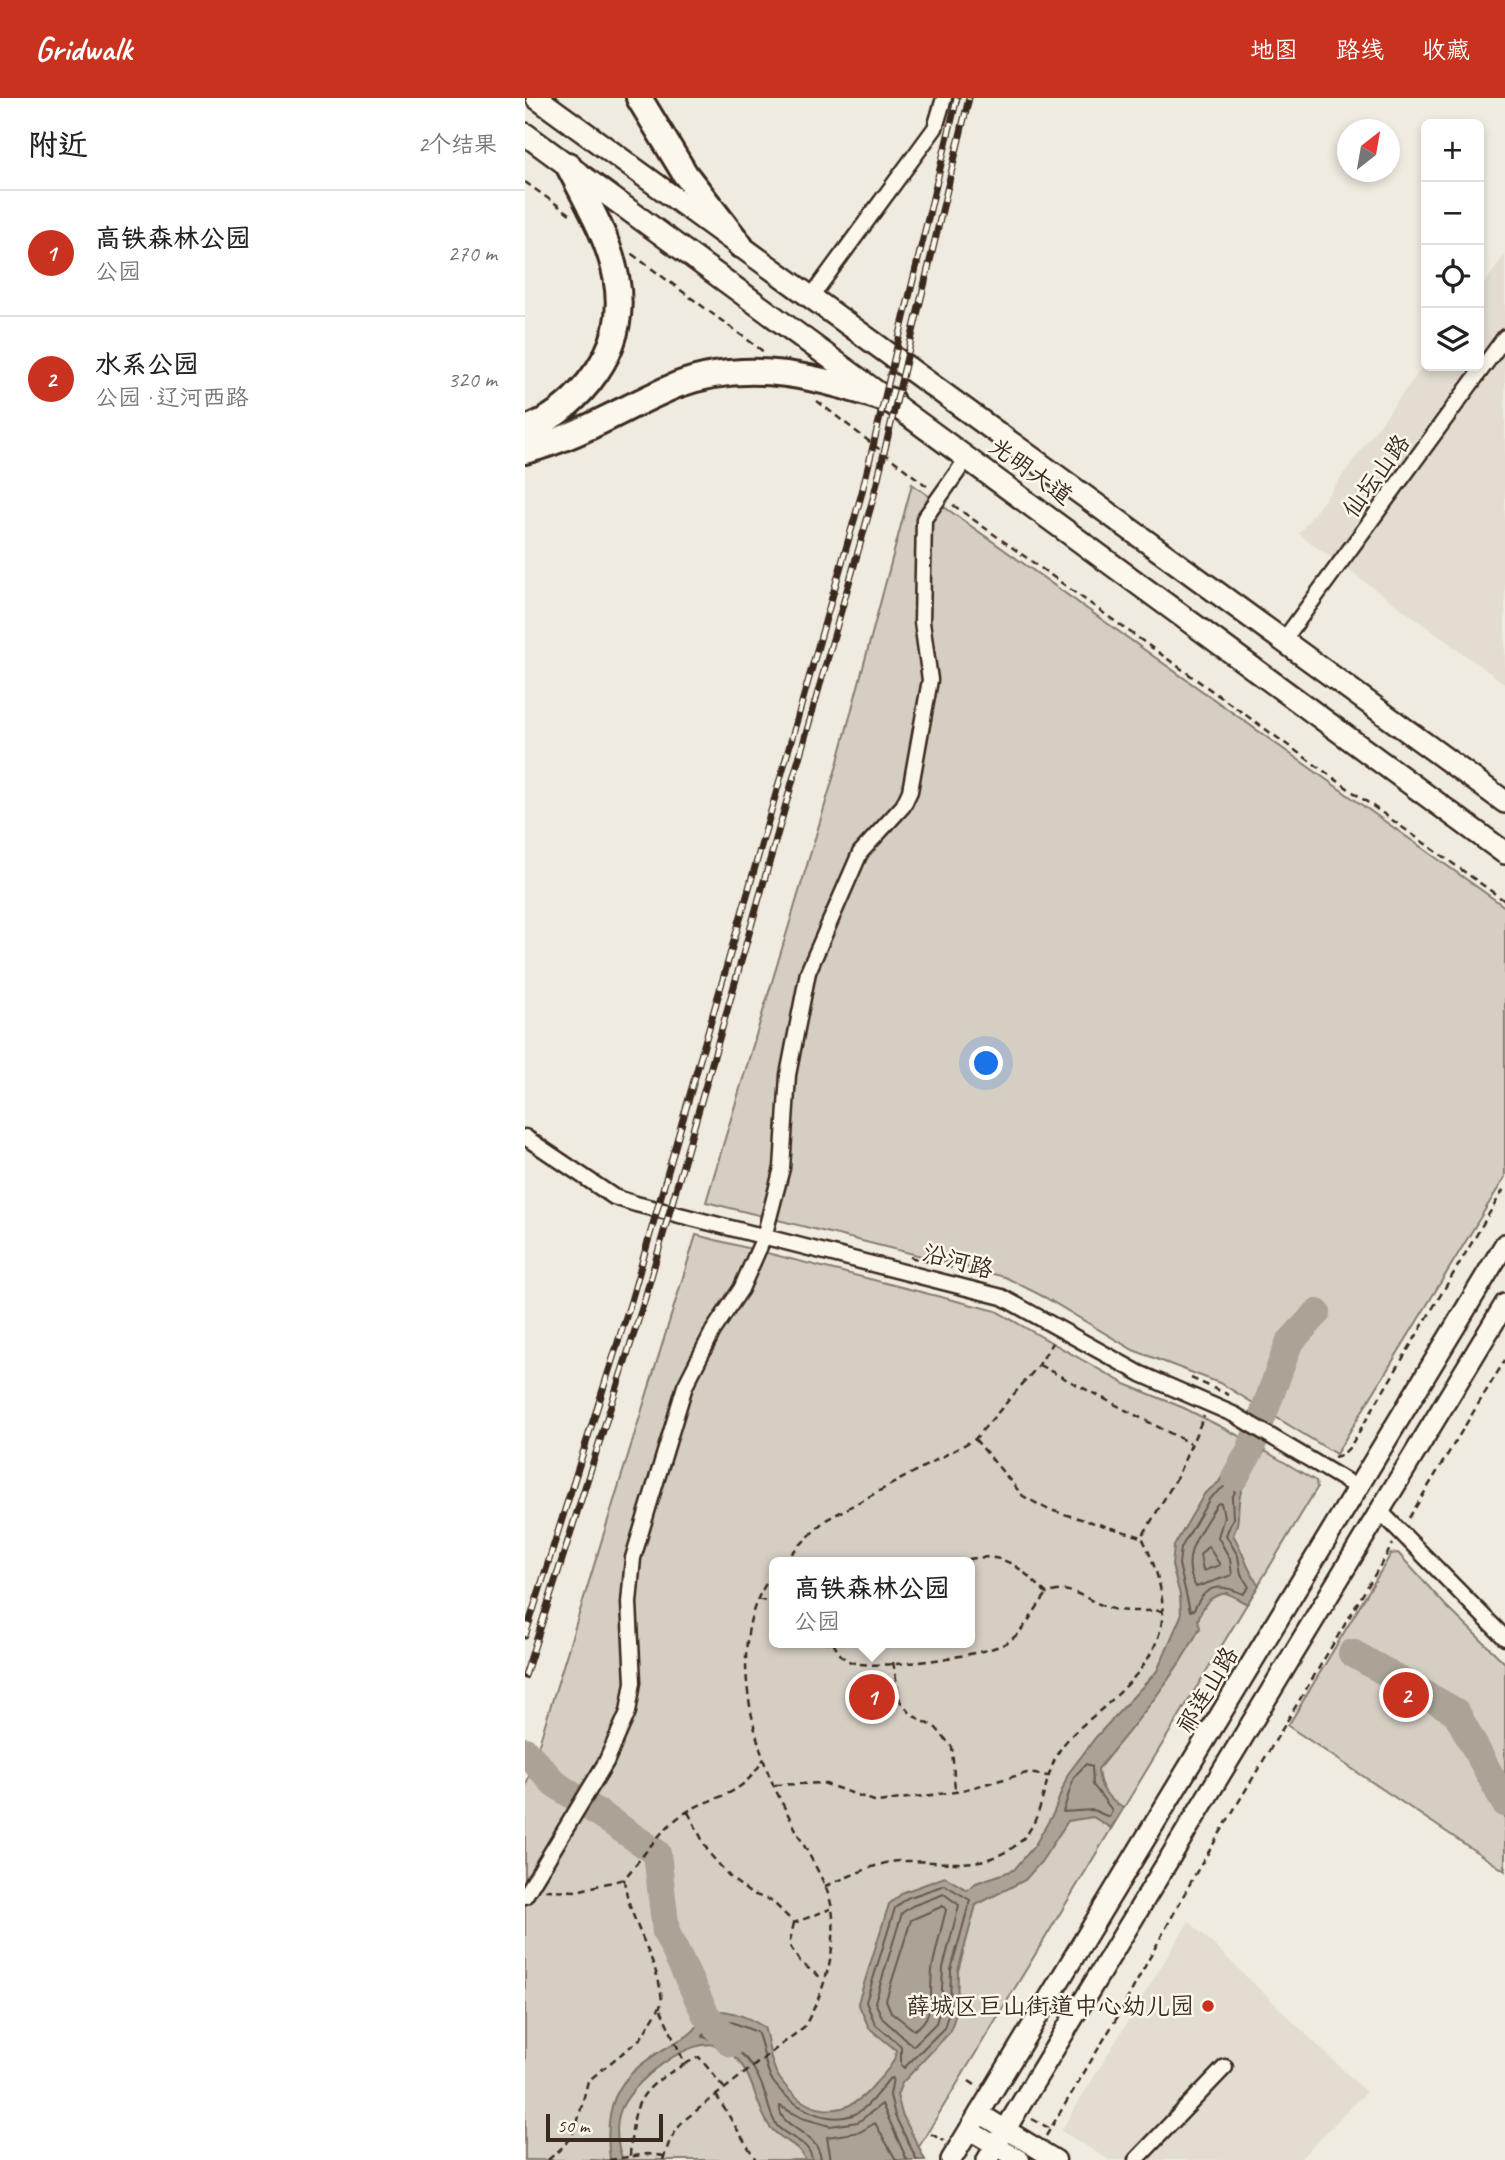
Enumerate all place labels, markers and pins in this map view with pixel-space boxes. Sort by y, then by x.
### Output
pin: 2 [1383,1669,1429,1721]
pin: 1 [849,1671,895,1723]
place label: 薛城区巨山街道中心幼儿园 [906,1991,1194,2021]
marker: 薛城区巨山街道中心幼儿园 [1200,1998,1216,2014]

